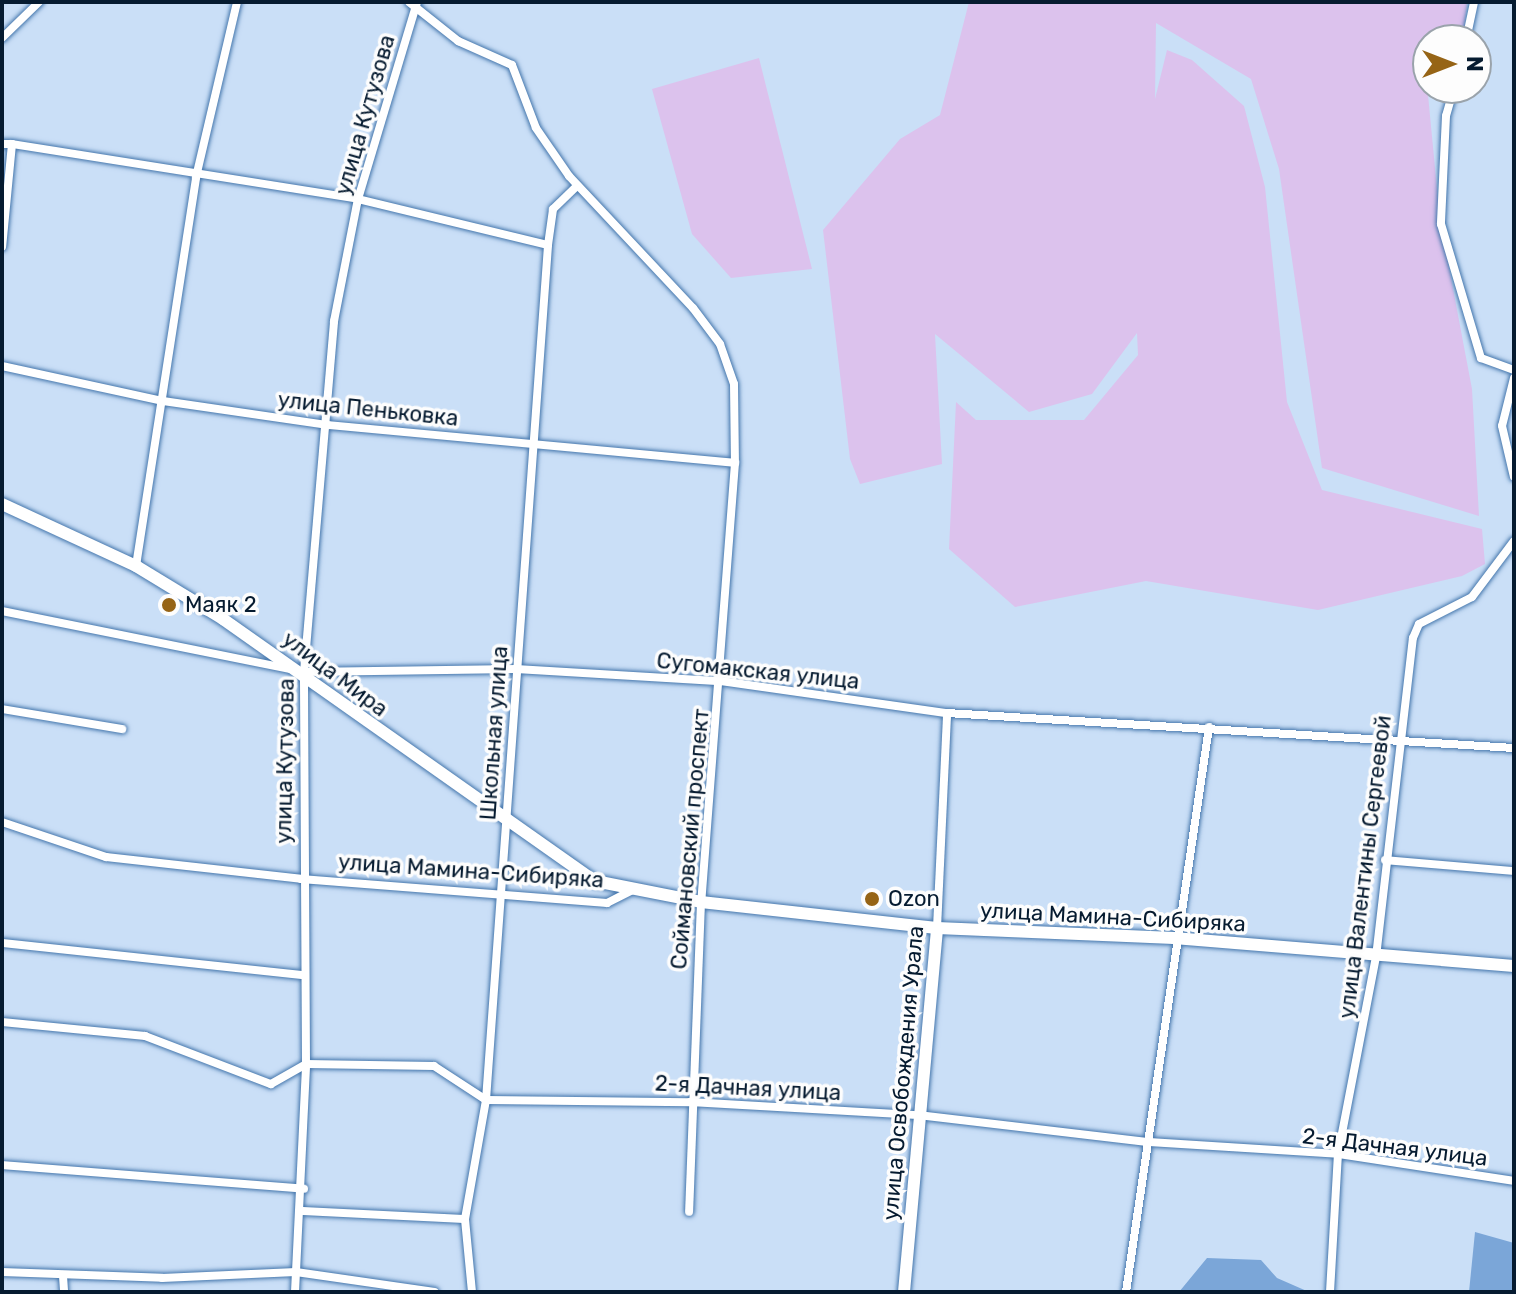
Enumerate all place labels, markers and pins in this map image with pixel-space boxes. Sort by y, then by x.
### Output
place label: Маяк 2 [185,592,257,618]
marker: Маяк 2 [160,596,178,614]
place label: Ozon [888,886,940,912]
marker: Ozon [863,890,881,908]

